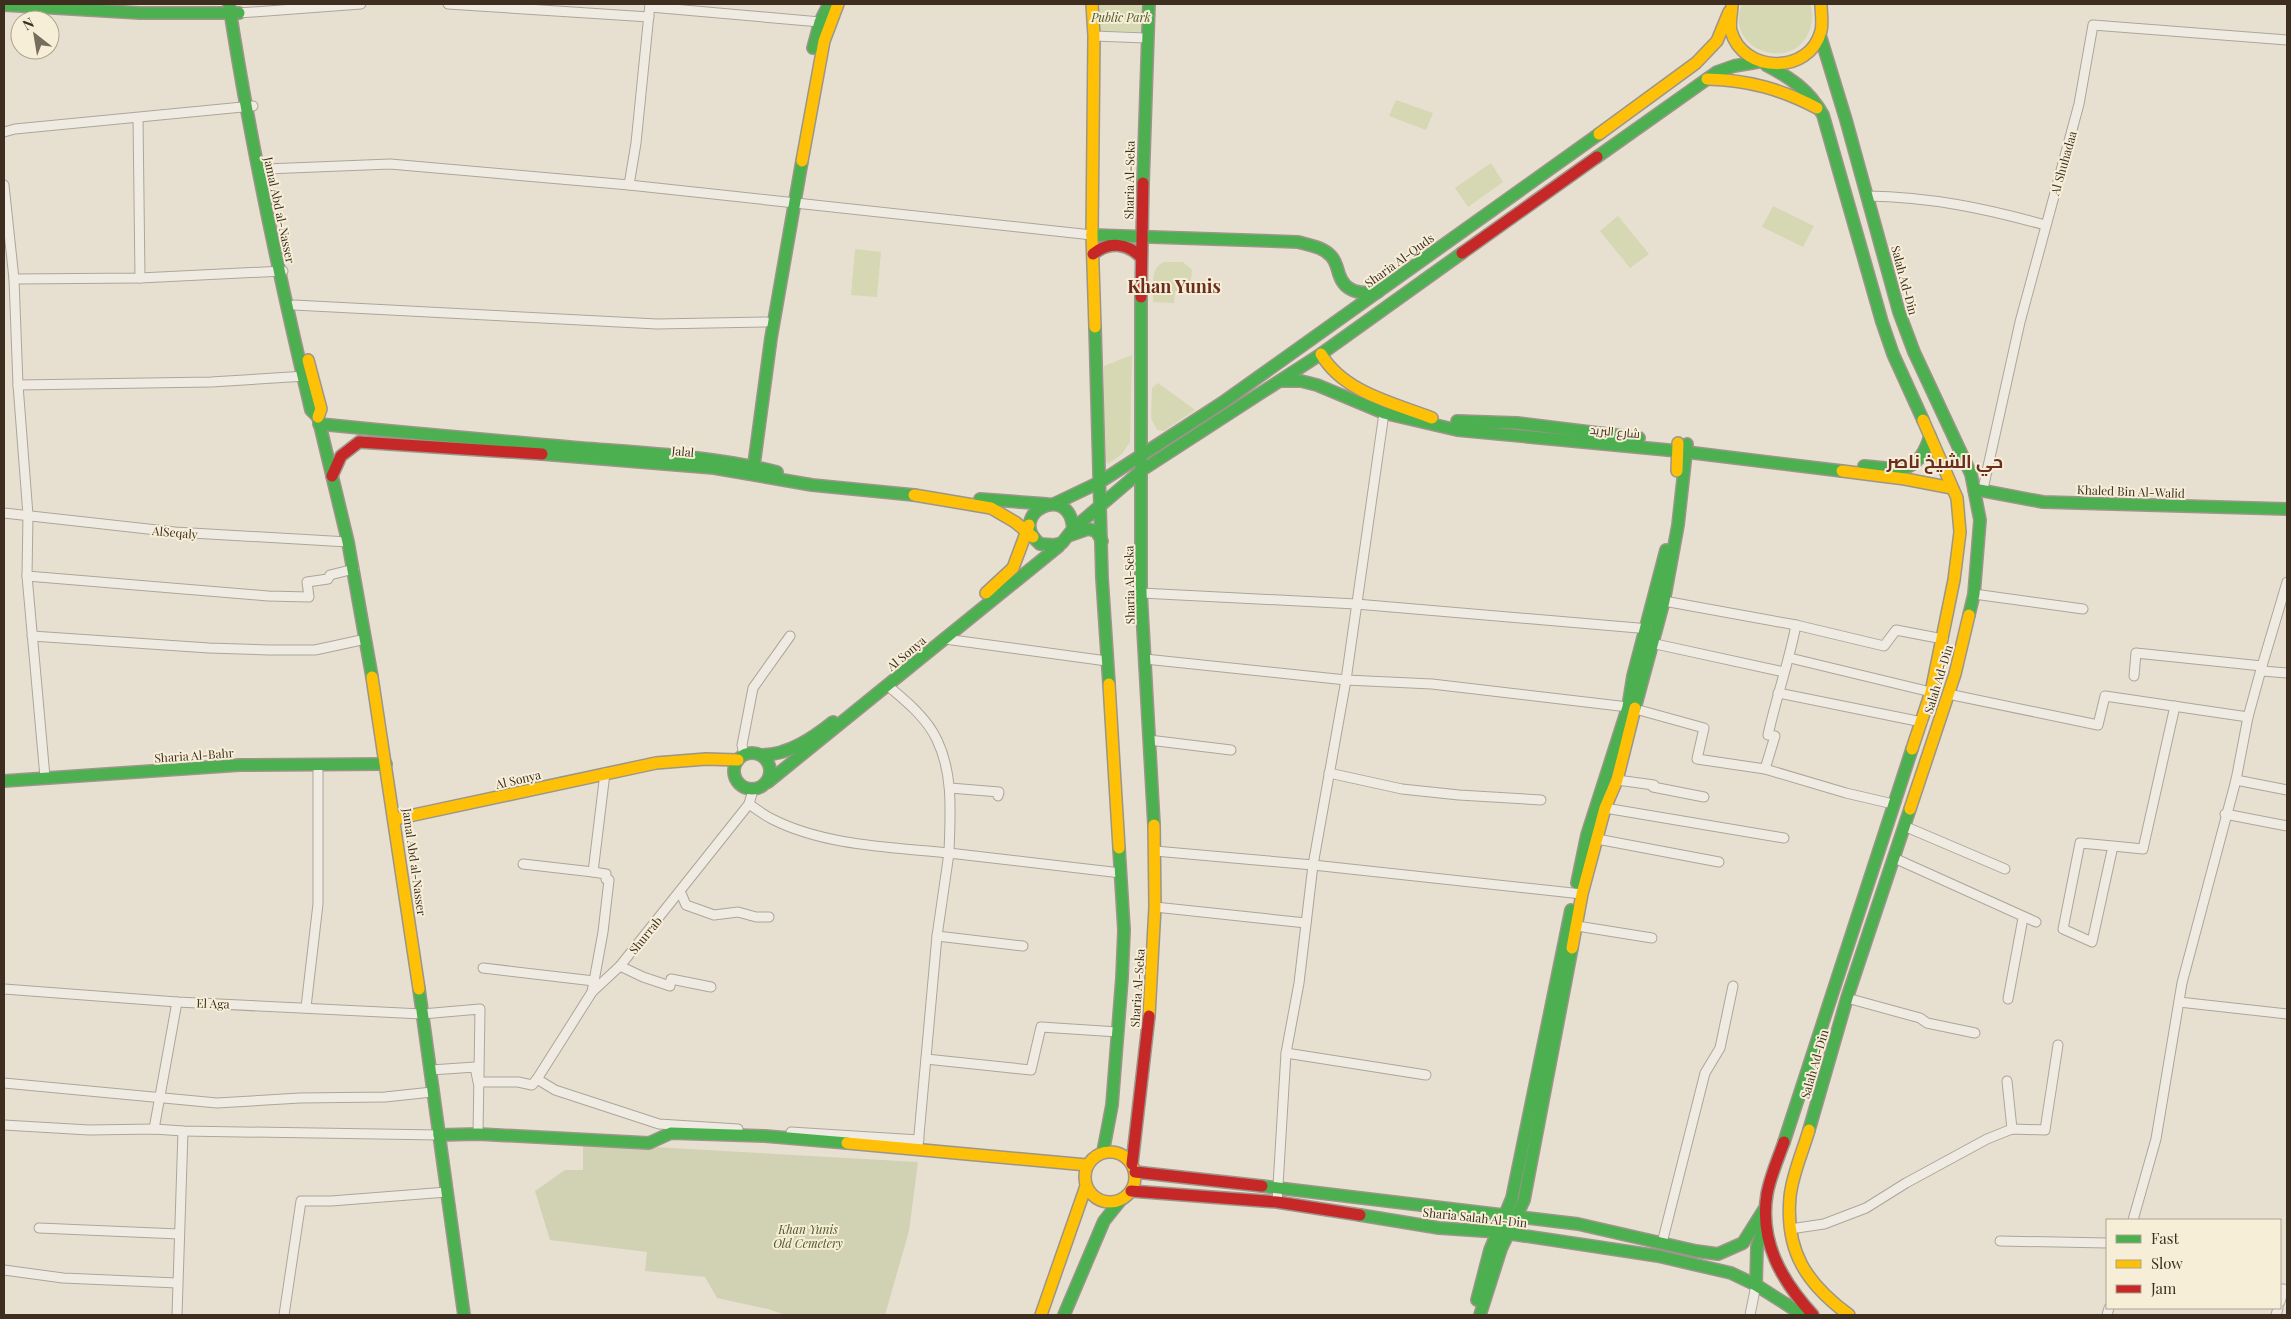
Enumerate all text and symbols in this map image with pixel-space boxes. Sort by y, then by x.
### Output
park label: Public Park [1090,9,1151,25]
north arrow [10,10,60,60]
text: N [19,13,37,34]
street label: Al Shuhadaa [2046,129,2080,198]
street label: Sharia Al-Seka [1120,140,1138,220]
street label: Jamal Abd al-Nasser [261,154,299,265]
street label: Sharia Al-Quds [1361,229,1437,291]
street label: Salah Ad-Din [1888,244,1922,316]
district label: Khan Yunis [1127,274,1221,298]
street label: شارع البريد [1589,421,1641,442]
street label: Jalal [670,442,695,460]
district label: حي الشيخ ناصر [1886,449,2003,477]
street label: Khaled Bin Al-Walid [2077,481,2185,501]
street label: AlSeqaly [151,522,198,542]
street label: Sharia Al-Seka [1120,545,1138,625]
street label: Al Sonya [882,632,929,675]
street label: Salah Ad-Din [1920,643,1956,715]
street label: Sharia Al-Bahr [154,744,235,766]
street label: Al Sonya [493,766,542,792]
street label: Jamal Abd al-Nasser [399,806,431,917]
street label: Shurrab [625,913,665,957]
street label: Sharia Al-Seka [1126,948,1148,1028]
street label: El Aga [196,994,230,1012]
street label: Salah Ad-Din [1796,1028,1832,1100]
street label: Sharia Salah Al-Din [1422,1204,1528,1230]
legend [2106,1219,2281,1309]
park label: Khan Yunis Old Cemetery [773,1221,843,1251]
text: Fast [2151,1228,2180,1248]
text: Slow [2151,1253,2183,1273]
text: Jam [2150,1278,2177,1298]

